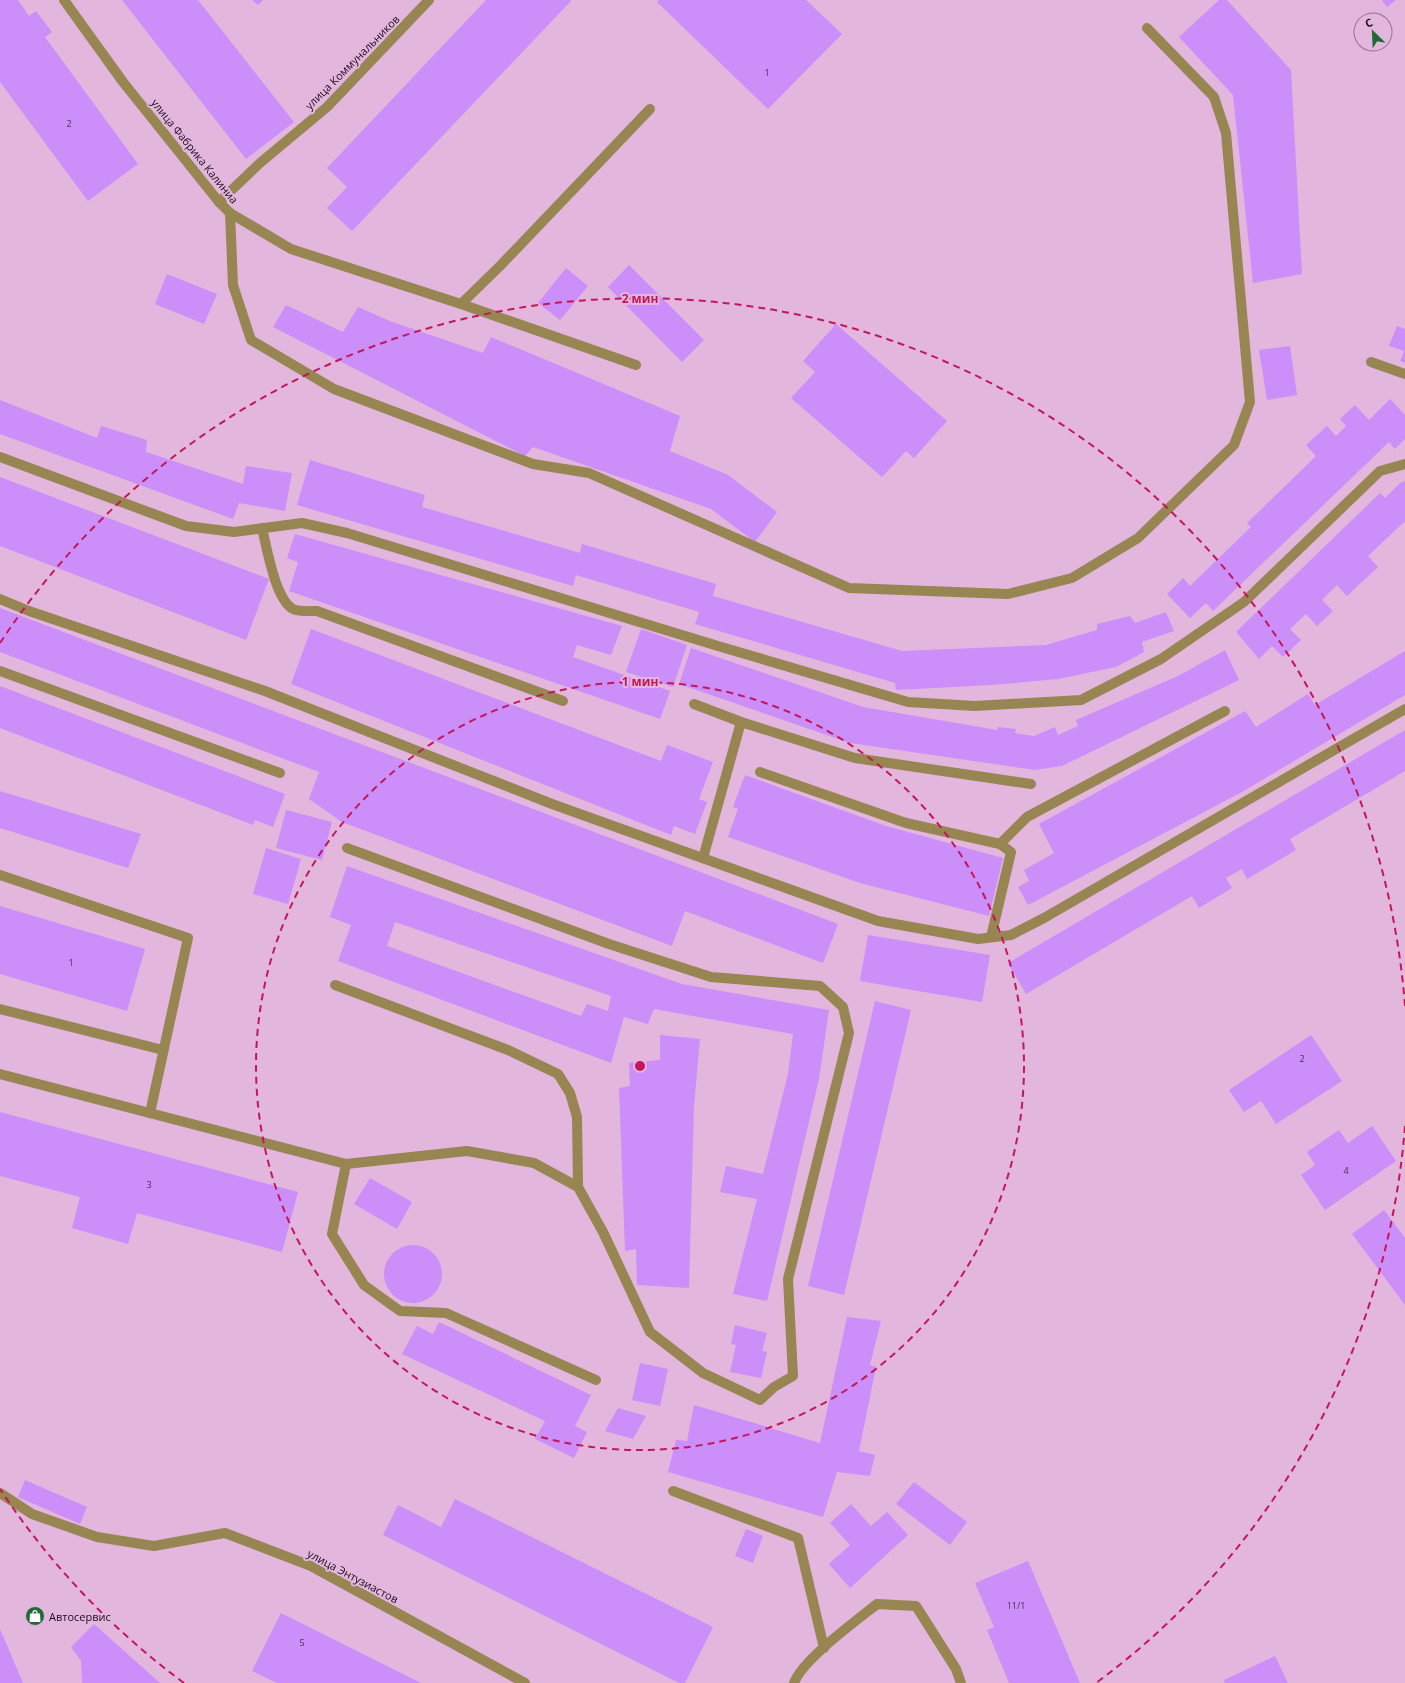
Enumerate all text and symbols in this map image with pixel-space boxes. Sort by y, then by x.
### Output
street label: улица Коммунальников [301,11,403,113]
north arrow [1353,12,1393,52]
text: С [1362,14,1375,31]
house number: 1 [764,66,770,79]
street label: улица Фабрика Калиниа [148,96,242,206]
house number: 2 [66,117,72,130]
text: 2 мин [622,290,658,307]
text: 1 мин [622,673,658,690]
house number: 1 [68,956,74,969]
house number: 2 [1299,1052,1305,1065]
centre of rings [633,1059,647,1073]
house number: 4 [1343,1164,1349,1177]
house number: 3 [146,1178,152,1191]
street label: улица Энтузиастов [305,1546,401,1606]
house number: 11/1 [1007,1599,1025,1612]
shop icon: Автосервис [24,1605,46,1627]
place label: Автосервис [49,1609,111,1624]
house number: 5 [299,1636,305,1649]

